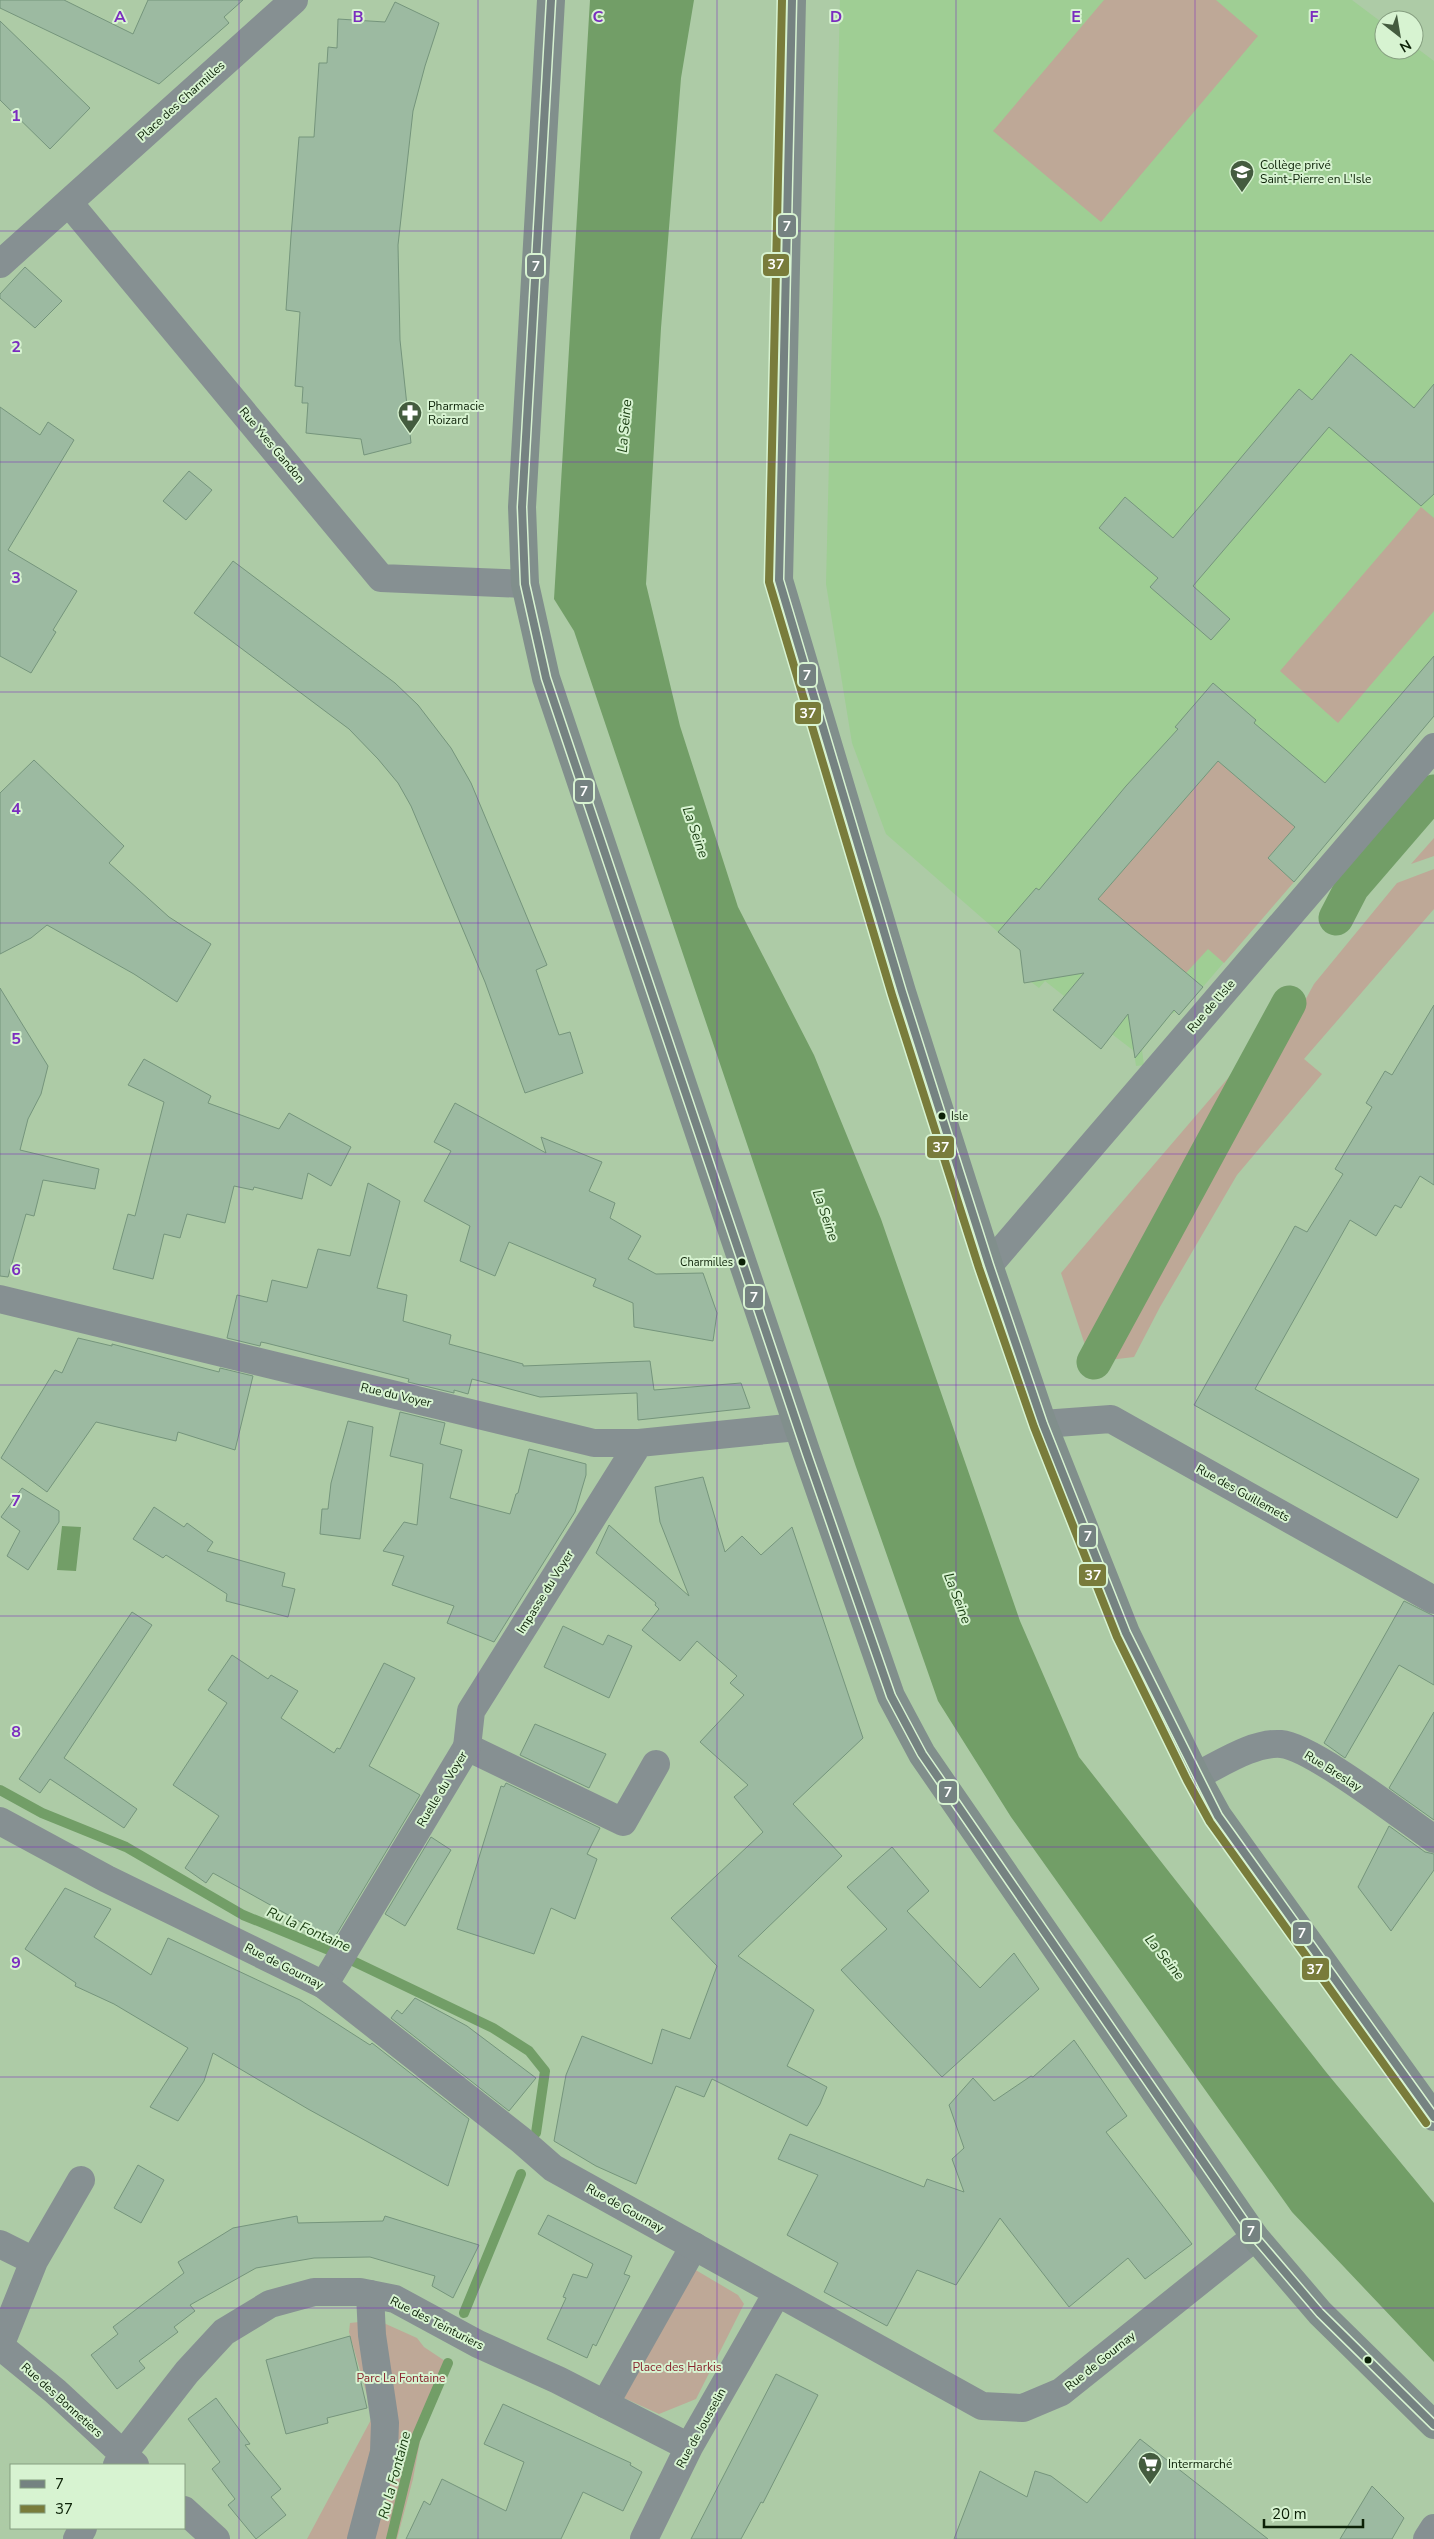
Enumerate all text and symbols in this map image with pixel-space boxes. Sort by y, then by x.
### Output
text: A [114,6,126,28]
text: B [352,6,364,28]
text: C [593,6,604,28]
text: D [830,6,842,28]
text: E [1071,6,1081,28]
text: F [1310,6,1319,28]
north arrow [1374,10,1424,60]
text: N [1396,35,1415,57]
street label: Place des Charmilles [134,57,228,145]
text: 1 [11,105,21,127]
place label: Collège privé Saint-Pierre en L'Isle [1260,157,1371,187]
school or university icon: Collège privé Saint-Pierre en L'Isle [1229,159,1255,193]
line badge: 7 [777,214,797,238]
text: 7 [783,217,791,236]
line badge: 37 [762,253,790,277]
line badge: 7 [526,254,545,278]
text: 37 [768,255,784,274]
text: 7 [532,257,540,276]
text: 2 [11,336,21,358]
place label: Pharmacie Roizard [428,398,484,428]
water label: La Seine [613,398,636,453]
pharmacy icon: Pharmacie Roizard [397,400,423,434]
street label: Rue Yves Gandon [236,404,308,486]
text: 3 [11,567,21,589]
line badge: 7 [798,663,817,687]
text: 7 [803,666,811,685]
line badge: 37 [794,701,822,725]
text: 37 [800,704,816,723]
line badge: 7 [574,779,594,803]
text: 7 [580,782,588,801]
text: 4 [11,798,21,820]
water label: La Seine [678,804,713,861]
street label: Rue de l'Isle [1184,976,1238,1036]
text: 5 [11,1028,21,1050]
place label: Isle [951,1109,968,1124]
marker: Isle [937,1111,947,1121]
line badge: 37 [926,1135,955,1159]
text: 37 [933,1138,949,1157]
water label: La Seine [808,1187,843,1244]
place label: Charmilles [680,1255,733,1270]
marker: Charmilles [737,1257,747,1267]
text: 6 [11,1259,21,1281]
line badge: 7 [744,1285,764,1309]
text: 7 [750,1288,758,1307]
street label: Rue du Voyer [359,1379,434,1411]
street label: Rue des Guillemets [1193,1461,1293,1525]
text: 7 [11,1490,21,1512]
line badge: 7 [1078,1524,1097,1548]
text: 7 [1084,1527,1092,1546]
street label: Impasse du Voyer [513,1547,577,1637]
line badge: 37 [1078,1563,1107,1587]
text: 37 [1085,1566,1101,1585]
water label: La Seine [939,1570,976,1627]
text: 8 [11,1721,21,1743]
street label: Rue Breslay [1301,1747,1365,1795]
street label: Ruelle du Voyer [413,1748,471,1830]
line badge: 7 [938,1780,958,1804]
text: 7 [944,1783,952,1802]
water label: Ru la Fontaine [264,1902,354,1957]
line badge: 7 [1292,1921,1312,1945]
text: 7 [1298,1924,1306,1943]
water label: La Seine [1140,1931,1189,1984]
street label: Rue de Gournay [242,1939,327,1993]
text: 9 [11,1952,21,1974]
line badge: 37 [1301,1957,1330,1981]
text: 37 [1307,1960,1323,1979]
street label: Rue de Gournay [583,2180,667,2236]
line badge: 7 [1241,2219,1261,2243]
text: 7 [1247,2222,1255,2241]
street label: Rue des Teinturiers [387,2292,487,2354]
street label: Rue de Gournay [1061,2327,1139,2394]
unlabelled marker [1363,2355,1373,2365]
street label: Rue des Bonnetiers [18,2359,106,2441]
park label: Place des Harkis [633,2359,722,2375]
park label: Parc La Fontaine [357,2370,445,2386]
street label: Rue de Jousselin [672,2385,730,2471]
water label: Ru la Fontaine [374,2429,415,2521]
supermarket icon: Intermarché [1137,2451,1163,2485]
place label: Intermarché [1168,2456,1232,2472]
legend [10,2464,185,2529]
text: 7 [55,2474,64,2494]
scale bar [1264,2496,1363,2528]
text: 37 [55,2499,73,2519]
text: 20 m [1272,2504,1307,2524]

